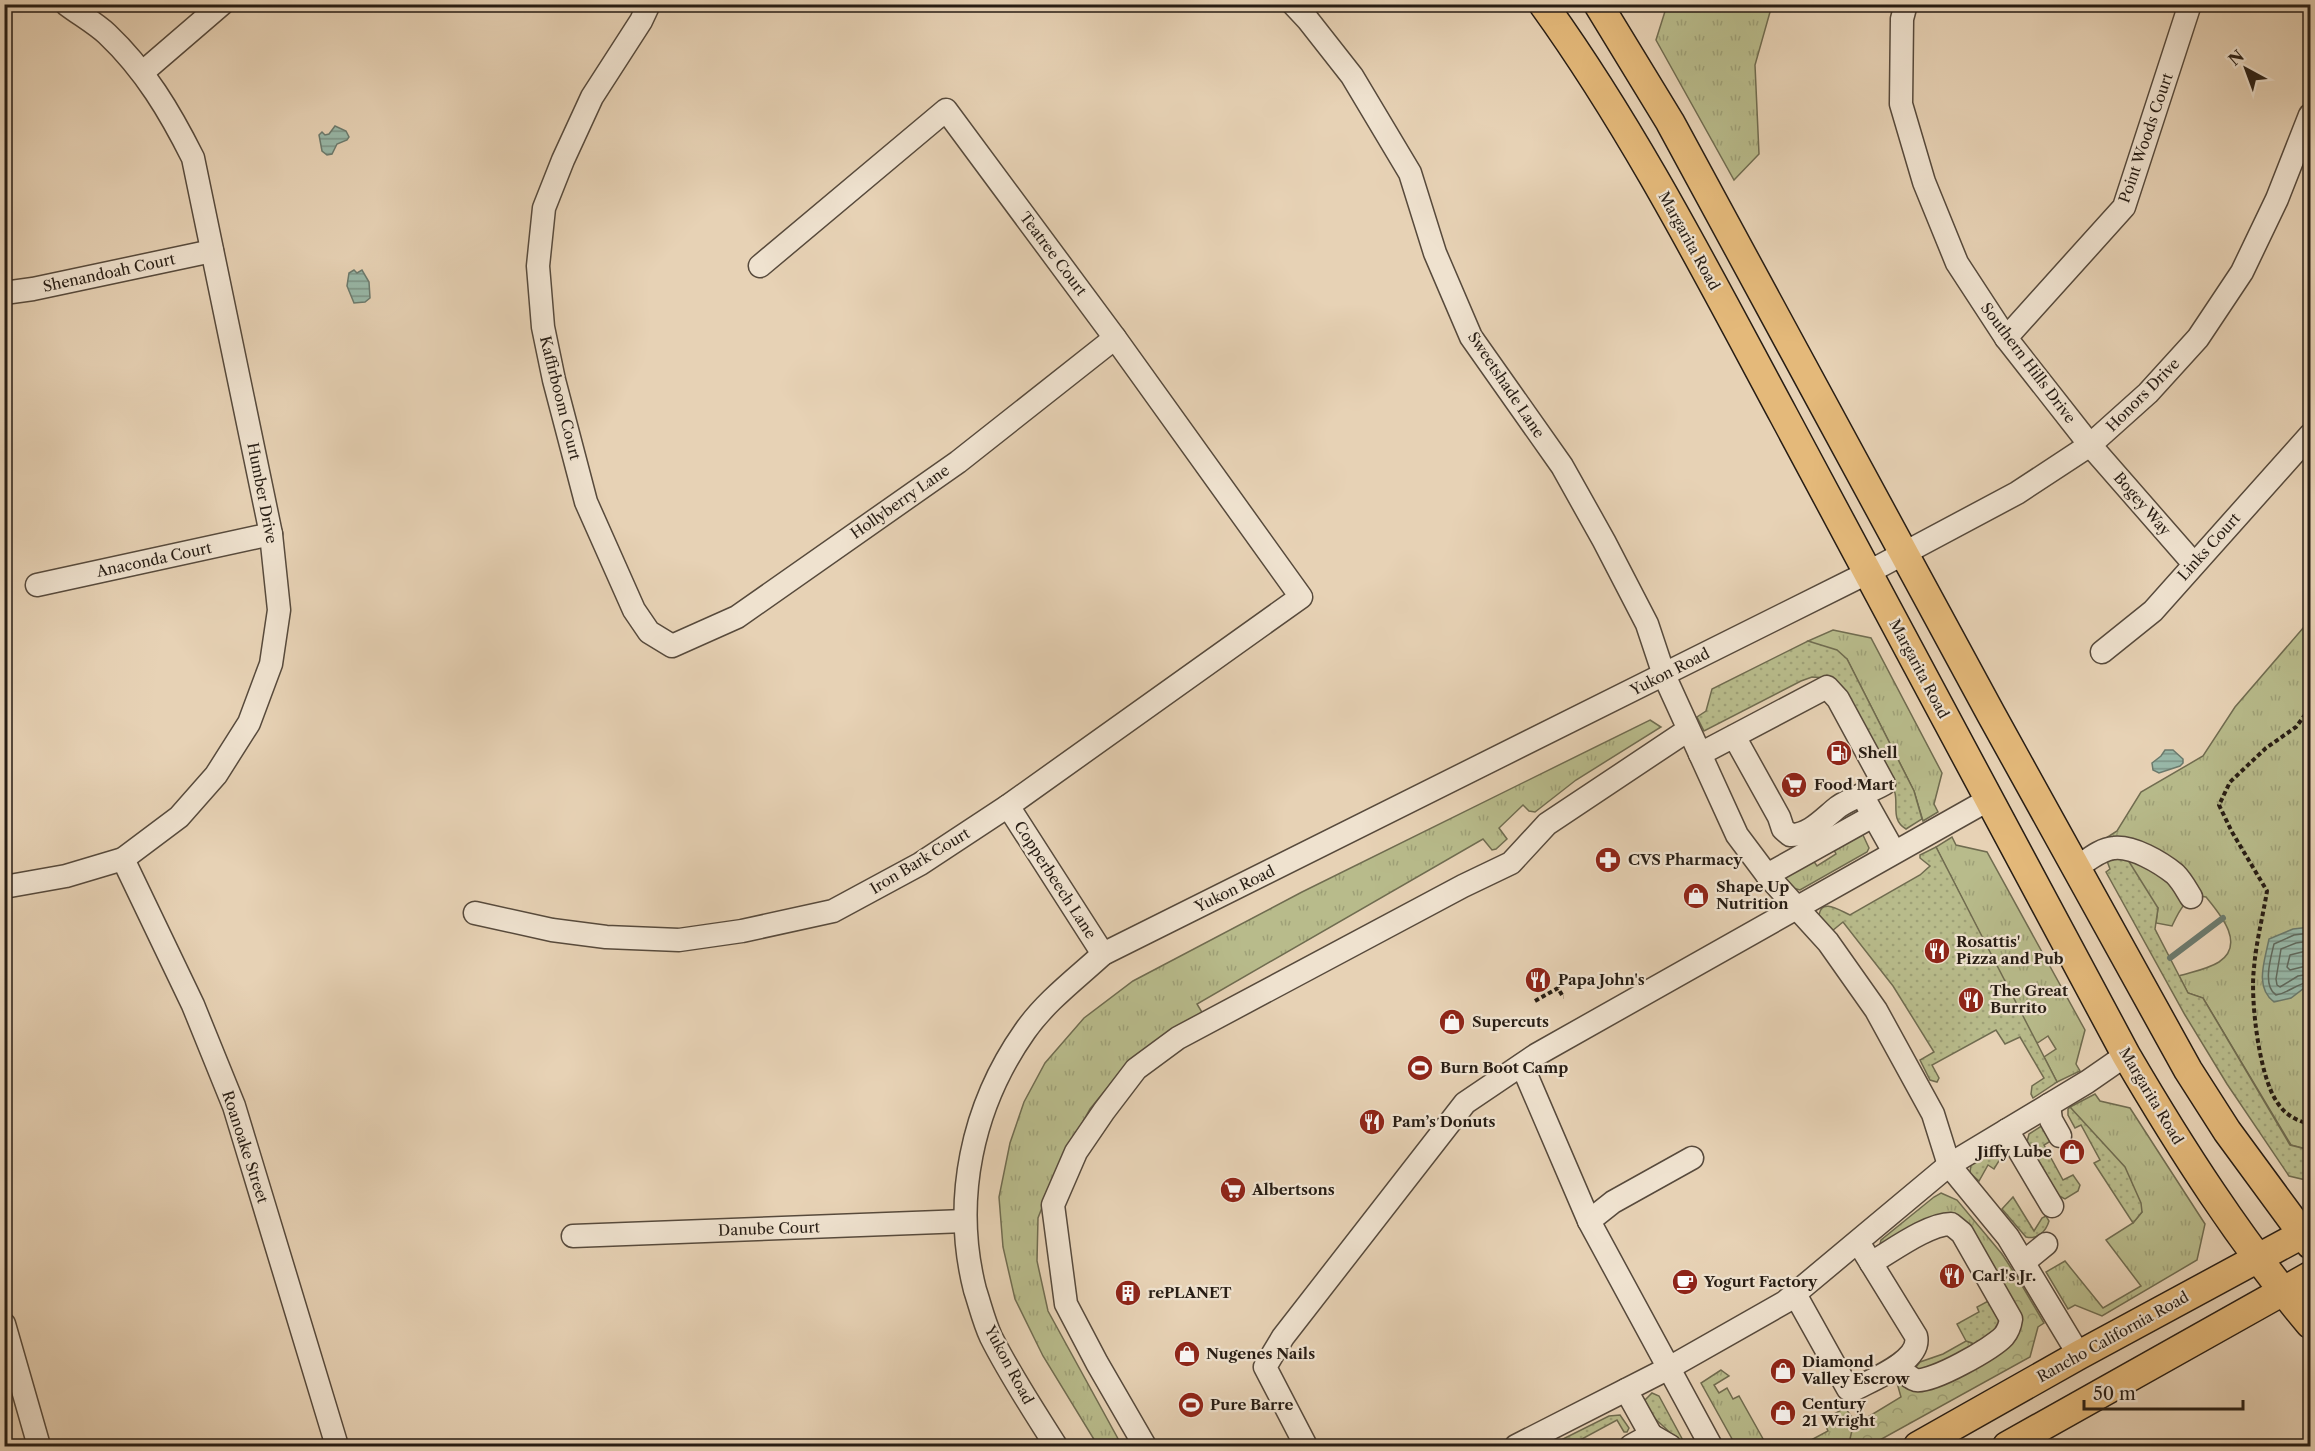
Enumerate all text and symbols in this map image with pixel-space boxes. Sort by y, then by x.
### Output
north arrow [2216,39,2276,99]
text: N [2224,46,2248,70]
street label: Point Woods Court [2114,70,2177,205]
street label: Margarita Road [1654,188,1724,293]
street label: Teatree Court [1016,208,1091,300]
street label: Shenandoah Court [41,249,177,296]
street label: Southern Hills Drive [1977,299,2080,427]
street label: Sweetshade Lane [1464,328,1549,441]
street label: Kaffirboom Court [536,334,585,463]
street label: Honors Drive [2102,354,2183,435]
street label: Humber Drive [243,441,282,545]
street label: Hollyberry Lane [847,460,953,543]
street label: Bogey Way [2110,468,2176,540]
street label: Links Court [2173,508,2244,584]
street label: Anaconda Court [94,538,214,581]
street label: Margarita Road [1885,616,1954,722]
street label: Yukon Road [1626,643,1713,700]
fuel station icon: Shell [1824,738,1854,768]
place label: Shell [1858,743,1897,762]
supermarket icon: Food Mart [1779,770,1809,800]
place label: Food Mart [1814,775,1894,794]
street label: Copperbeech Lane [1010,817,1101,942]
street label: Iron Bark Court [866,823,974,898]
pharmacy icon: CVS Pharmacy [1593,845,1623,875]
place label: CVS Pharmacy [1628,850,1743,869]
street label: Yukon Road [1191,861,1278,916]
place label: Shape Up Nutrition [1716,877,1789,913]
shop icon: Shape Up Nutrition [1681,881,1711,911]
place label: Rosattis' Pizza and Pub [1956,932,2064,968]
restaurant icon: Rosattis' Pizza and Pub [1922,936,1952,966]
restaurant icon: Papa John's [1523,965,1553,995]
place label: Papa John's [1558,970,1645,989]
place label: The Great Burrito [1990,981,2068,1017]
restaurant icon: The Great Burrito [1956,985,1986,1015]
shop icon: Supercuts [1437,1007,1467,1037]
place label: Supercuts [1472,1012,1549,1031]
street label: Margarita Road [2115,1044,2188,1148]
sports icon: Burn Boot Camp [1405,1053,1435,1083]
place label: Burn Boot Camp [1440,1058,1568,1077]
street label: Roanoake Street [218,1088,273,1206]
restaurant icon: Pam’s Donuts [1357,1107,1387,1137]
place label: Pam’s Donuts [1392,1112,1495,1131]
shop icon: Jiffy Lube [2057,1137,2087,1167]
place label: Jiffy Lube [1974,1142,2052,1161]
supermarket icon: Albertsons [1218,1175,1248,1205]
place label: Albertsons [1251,1180,1335,1199]
street label: Danube Court [718,1217,821,1240]
restaurant icon: Carl's Jr. [1937,1261,1967,1291]
place label: Carl's Jr. [1972,1266,2036,1285]
cafe icon: Yogurt Factory [1670,1267,1700,1297]
place label: Yogurt Factory [1703,1272,1818,1291]
building icon: rePLANET [1113,1278,1143,1308]
place label: rePLANET [1148,1283,1232,1302]
street label: Rancho California Road [2034,1287,2192,1386]
street label: Yukon Road [980,1321,1038,1407]
shop icon: Nugenes Nails [1172,1339,1202,1369]
place label: Nugenes Nails [1206,1344,1315,1363]
place label: Diamond Valley Escrow [1801,1352,1910,1388]
shop icon: Diamond Valley Escrow [1768,1356,1798,1386]
scale bar [2084,1373,2243,1411]
text: 50 m [2093,1383,2136,1405]
sports icon: Pure Barre [1176,1390,1206,1420]
place label: Century 21 Wright [1802,1394,1875,1430]
place label: Pure Barre [1210,1395,1293,1414]
shop icon: Century 21 Wright [1768,1398,1798,1428]

